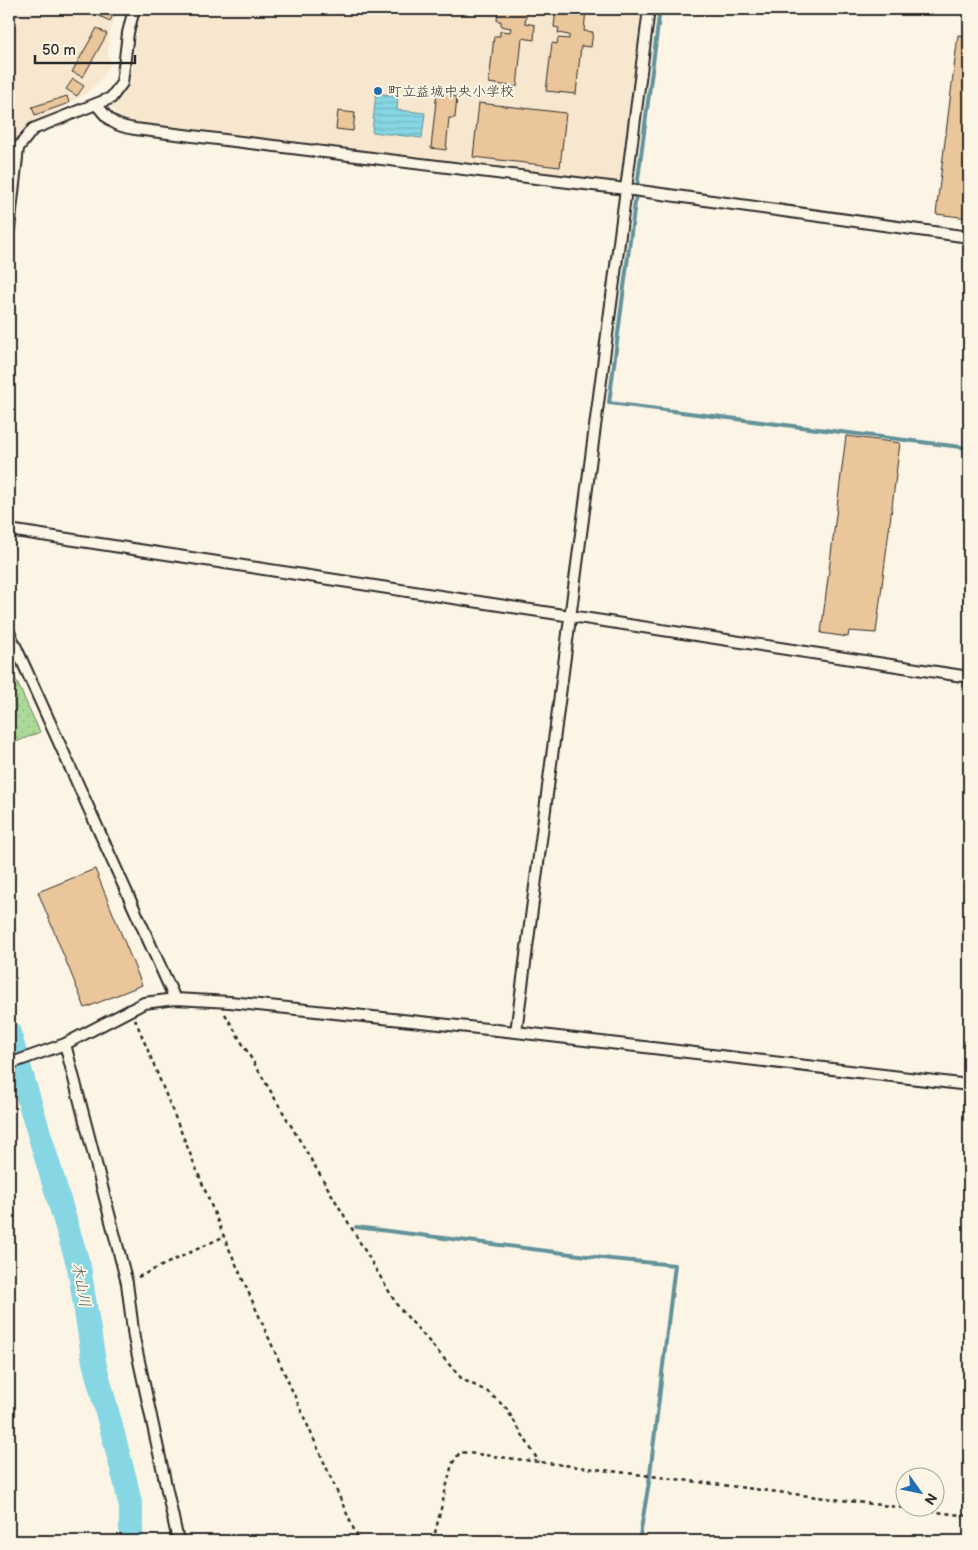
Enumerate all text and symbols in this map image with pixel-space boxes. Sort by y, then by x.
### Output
scale bar [35,32,135,64]
text: 50 m [42,41,76,60]
place label: 町立益城中央小学校 [388,83,514,100]
marker: 町立益城中央小学校 [372,85,384,97]
water label: 木山川 [67,1261,95,1309]
north arrow [896,1468,946,1518]
text: N [920,1490,940,1508]

